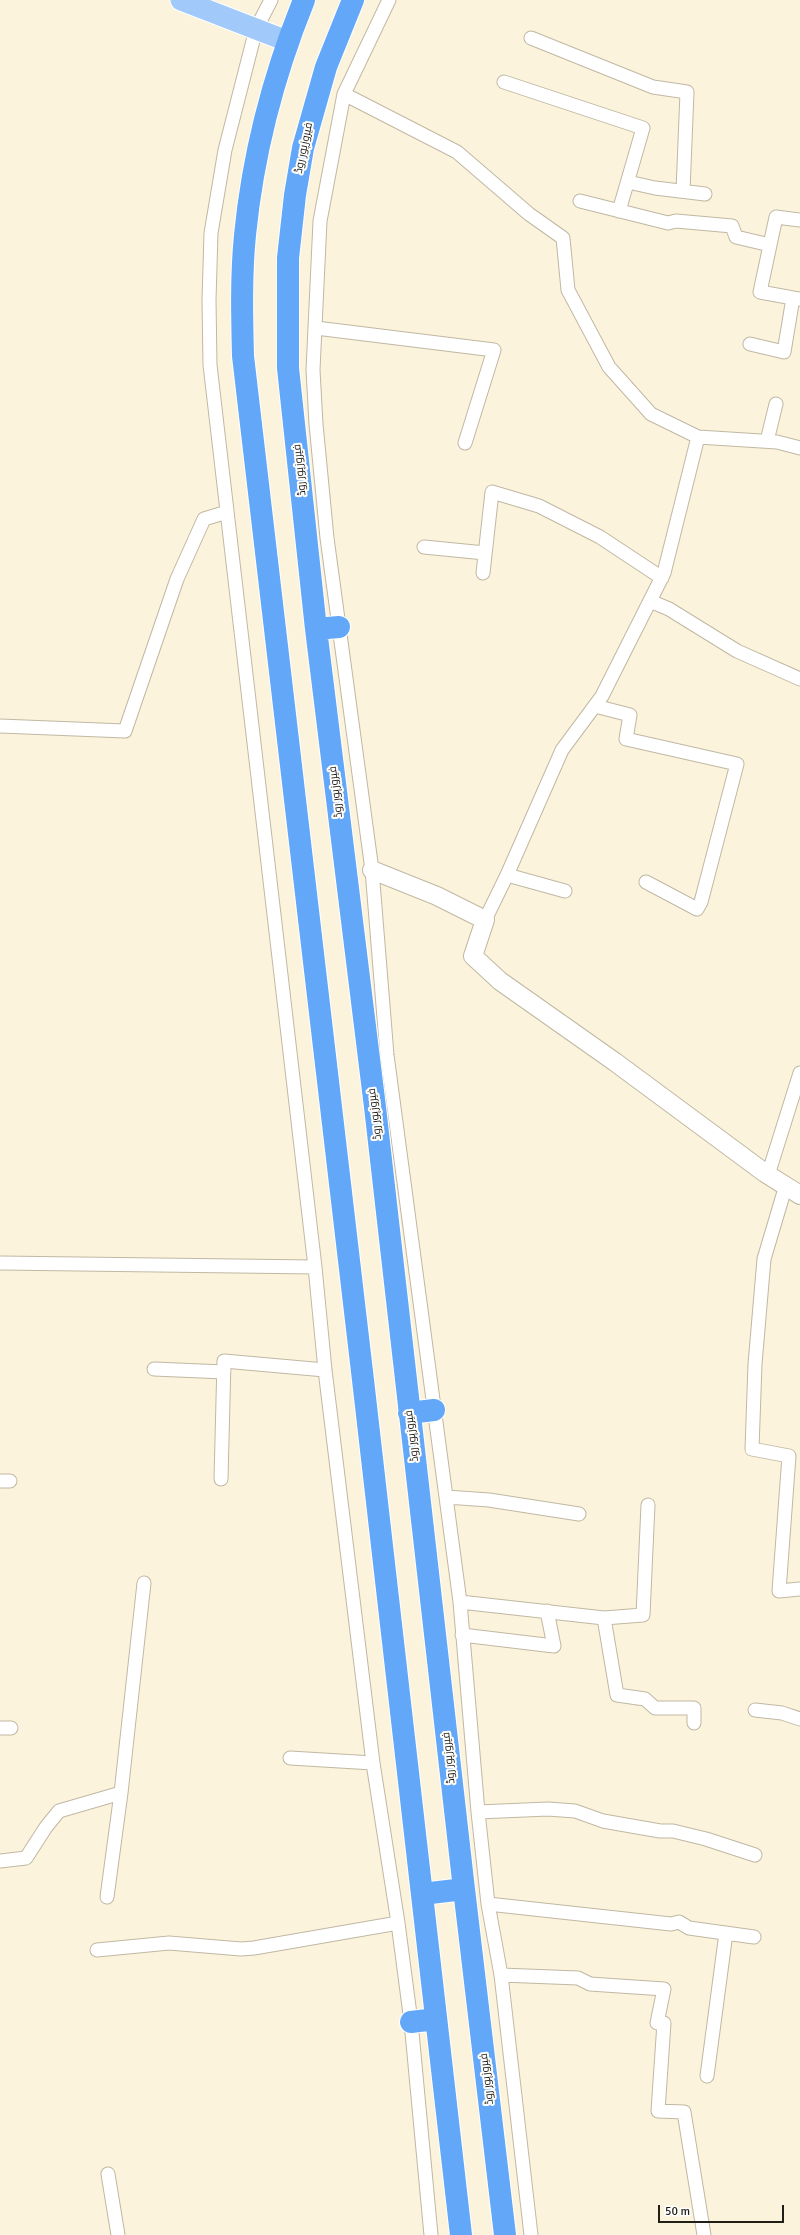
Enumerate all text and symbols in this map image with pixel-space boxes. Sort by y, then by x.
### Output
street label: فیروزپور روڈ [292,121,316,175]
street label: فیروزپور روڈ [291,444,309,496]
street label: فیروزپور روڈ [326,765,346,819]
street label: فیروزپور روڈ [365,1087,385,1141]
street label: فیروزپور روڈ [402,1409,422,1463]
street label: فیروزپور روڈ [440,1732,458,1784]
street label: فیروزپور روڈ [477,2052,497,2106]
scale bar [660,2197,786,2223]
text: 50 m [665,2204,690,2219]

